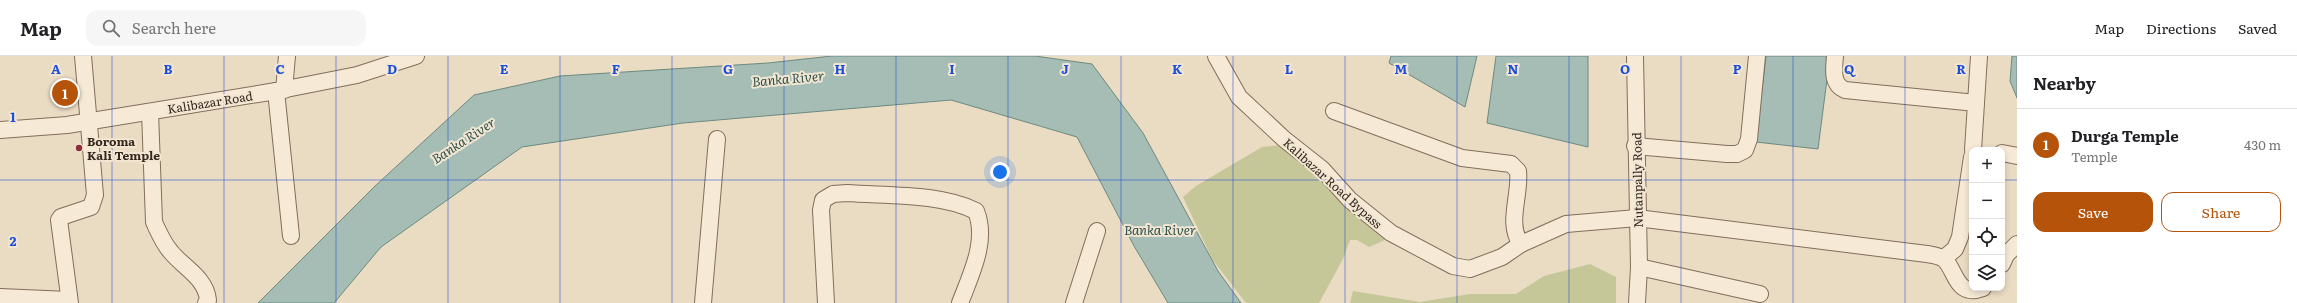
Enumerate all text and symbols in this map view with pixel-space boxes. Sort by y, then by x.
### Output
search box [86,10,366,46]
text: Map [20,14,62,42]
text: Search here [132,16,216,39]
icon: search [100,17,122,39]
text: Map [2094,18,2124,38]
text: Directions [2146,18,2216,38]
text: Saved [2238,18,2277,38]
text: A [51,59,61,78]
text: B [164,59,173,78]
text: C [275,59,285,78]
text: D [387,59,397,78]
text: E [500,59,509,78]
text: F [612,59,620,78]
text: G [723,59,733,78]
text: H [835,59,846,78]
text: I [949,59,955,78]
text: J [1061,59,1069,78]
text: K [1172,59,1183,78]
text: L [1285,59,1293,78]
text: M [1395,59,1408,78]
text: N [1508,59,1519,78]
text: O [1620,59,1630,78]
text: P [1733,59,1742,78]
text: Q [1844,59,1856,78]
text: R [1956,59,1966,78]
water label: Banka River [751,65,825,91]
text: Nearby [2033,70,2096,95]
pin: 1 [52,78,78,108]
street label: Kalibazar Road [166,86,255,118]
text: 1 [10,107,16,126]
water label: Banka River [428,112,498,168]
text: Durga Temple [2071,124,2179,147]
street label: Nutanpally Road [1627,131,1647,228]
place label: Boroma Kali Temple [87,132,160,164]
street label: Kalibazar Road Bypass [1279,134,1387,233]
text: 1 [2043,135,2049,154]
text: 430 m [2244,135,2281,154]
marker: Boroma Kali Temple [74,143,84,153]
map controls [1969,147,2005,291]
button: + [1969,147,2005,183]
text: Temple [2071,147,2118,166]
your location [990,162,1010,182]
button: − [1969,183,2005,219]
button: Save [2033,192,2153,232]
button: Share [2161,192,2281,232]
button: locate [1969,219,2005,255]
water label: Banka River [1124,220,1196,239]
text: 2 [10,231,17,250]
button: layers [1969,255,2005,291]

